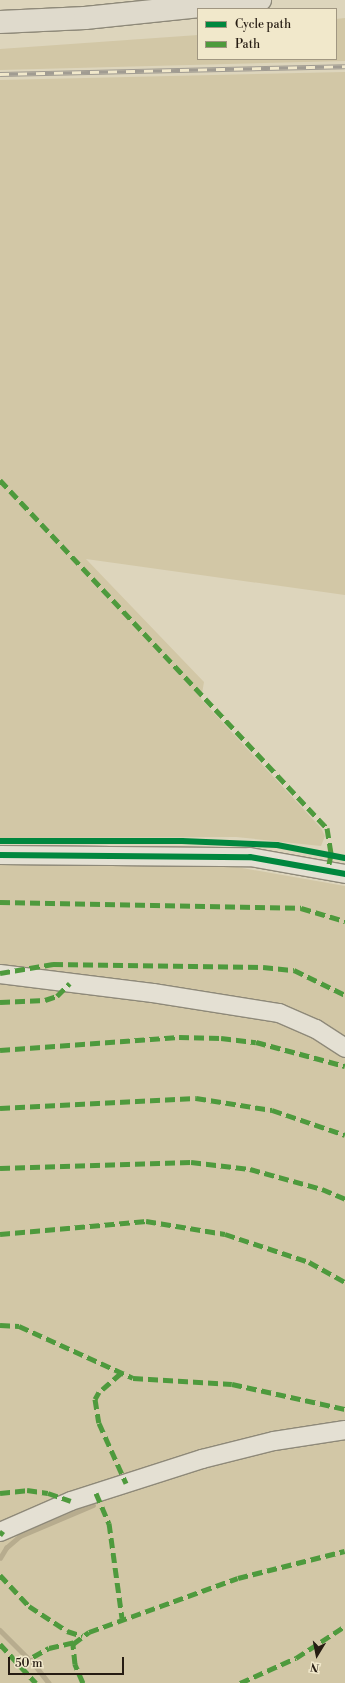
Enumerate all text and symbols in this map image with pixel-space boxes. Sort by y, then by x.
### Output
legend [197,8,337,60]
text: Cycle path [235,17,291,32]
text: Path [235,37,260,52]
north arrow [297,1635,337,1675]
scale bar [10,1649,126,1675]
text: 50 m [15,1656,43,1671]
text: N [309,1659,320,1674]

